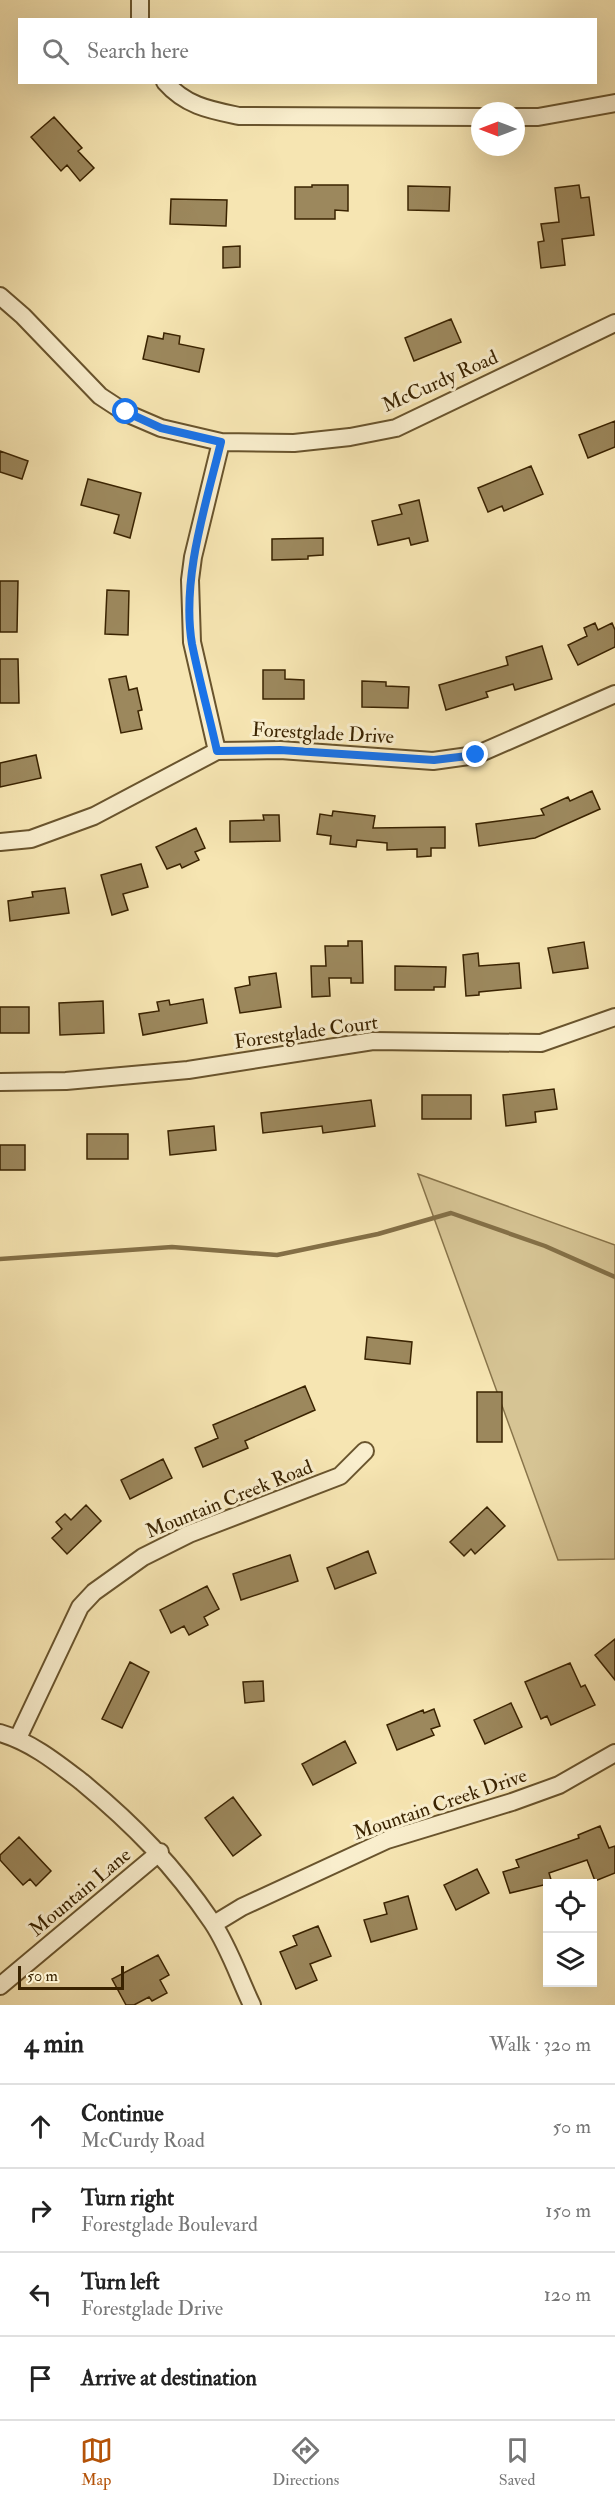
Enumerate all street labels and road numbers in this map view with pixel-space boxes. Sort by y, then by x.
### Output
street label: McCurdy Road [378,344,502,418]
street label: Forestglade Drive [251,717,395,749]
street label: Forestglade Court [232,1009,380,1054]
street label: Mountain Creek Road [142,1454,316,1544]
street label: Mountain Creek Drive [350,1763,530,1845]
street label: Mountain Lane [24,1842,136,1942]

